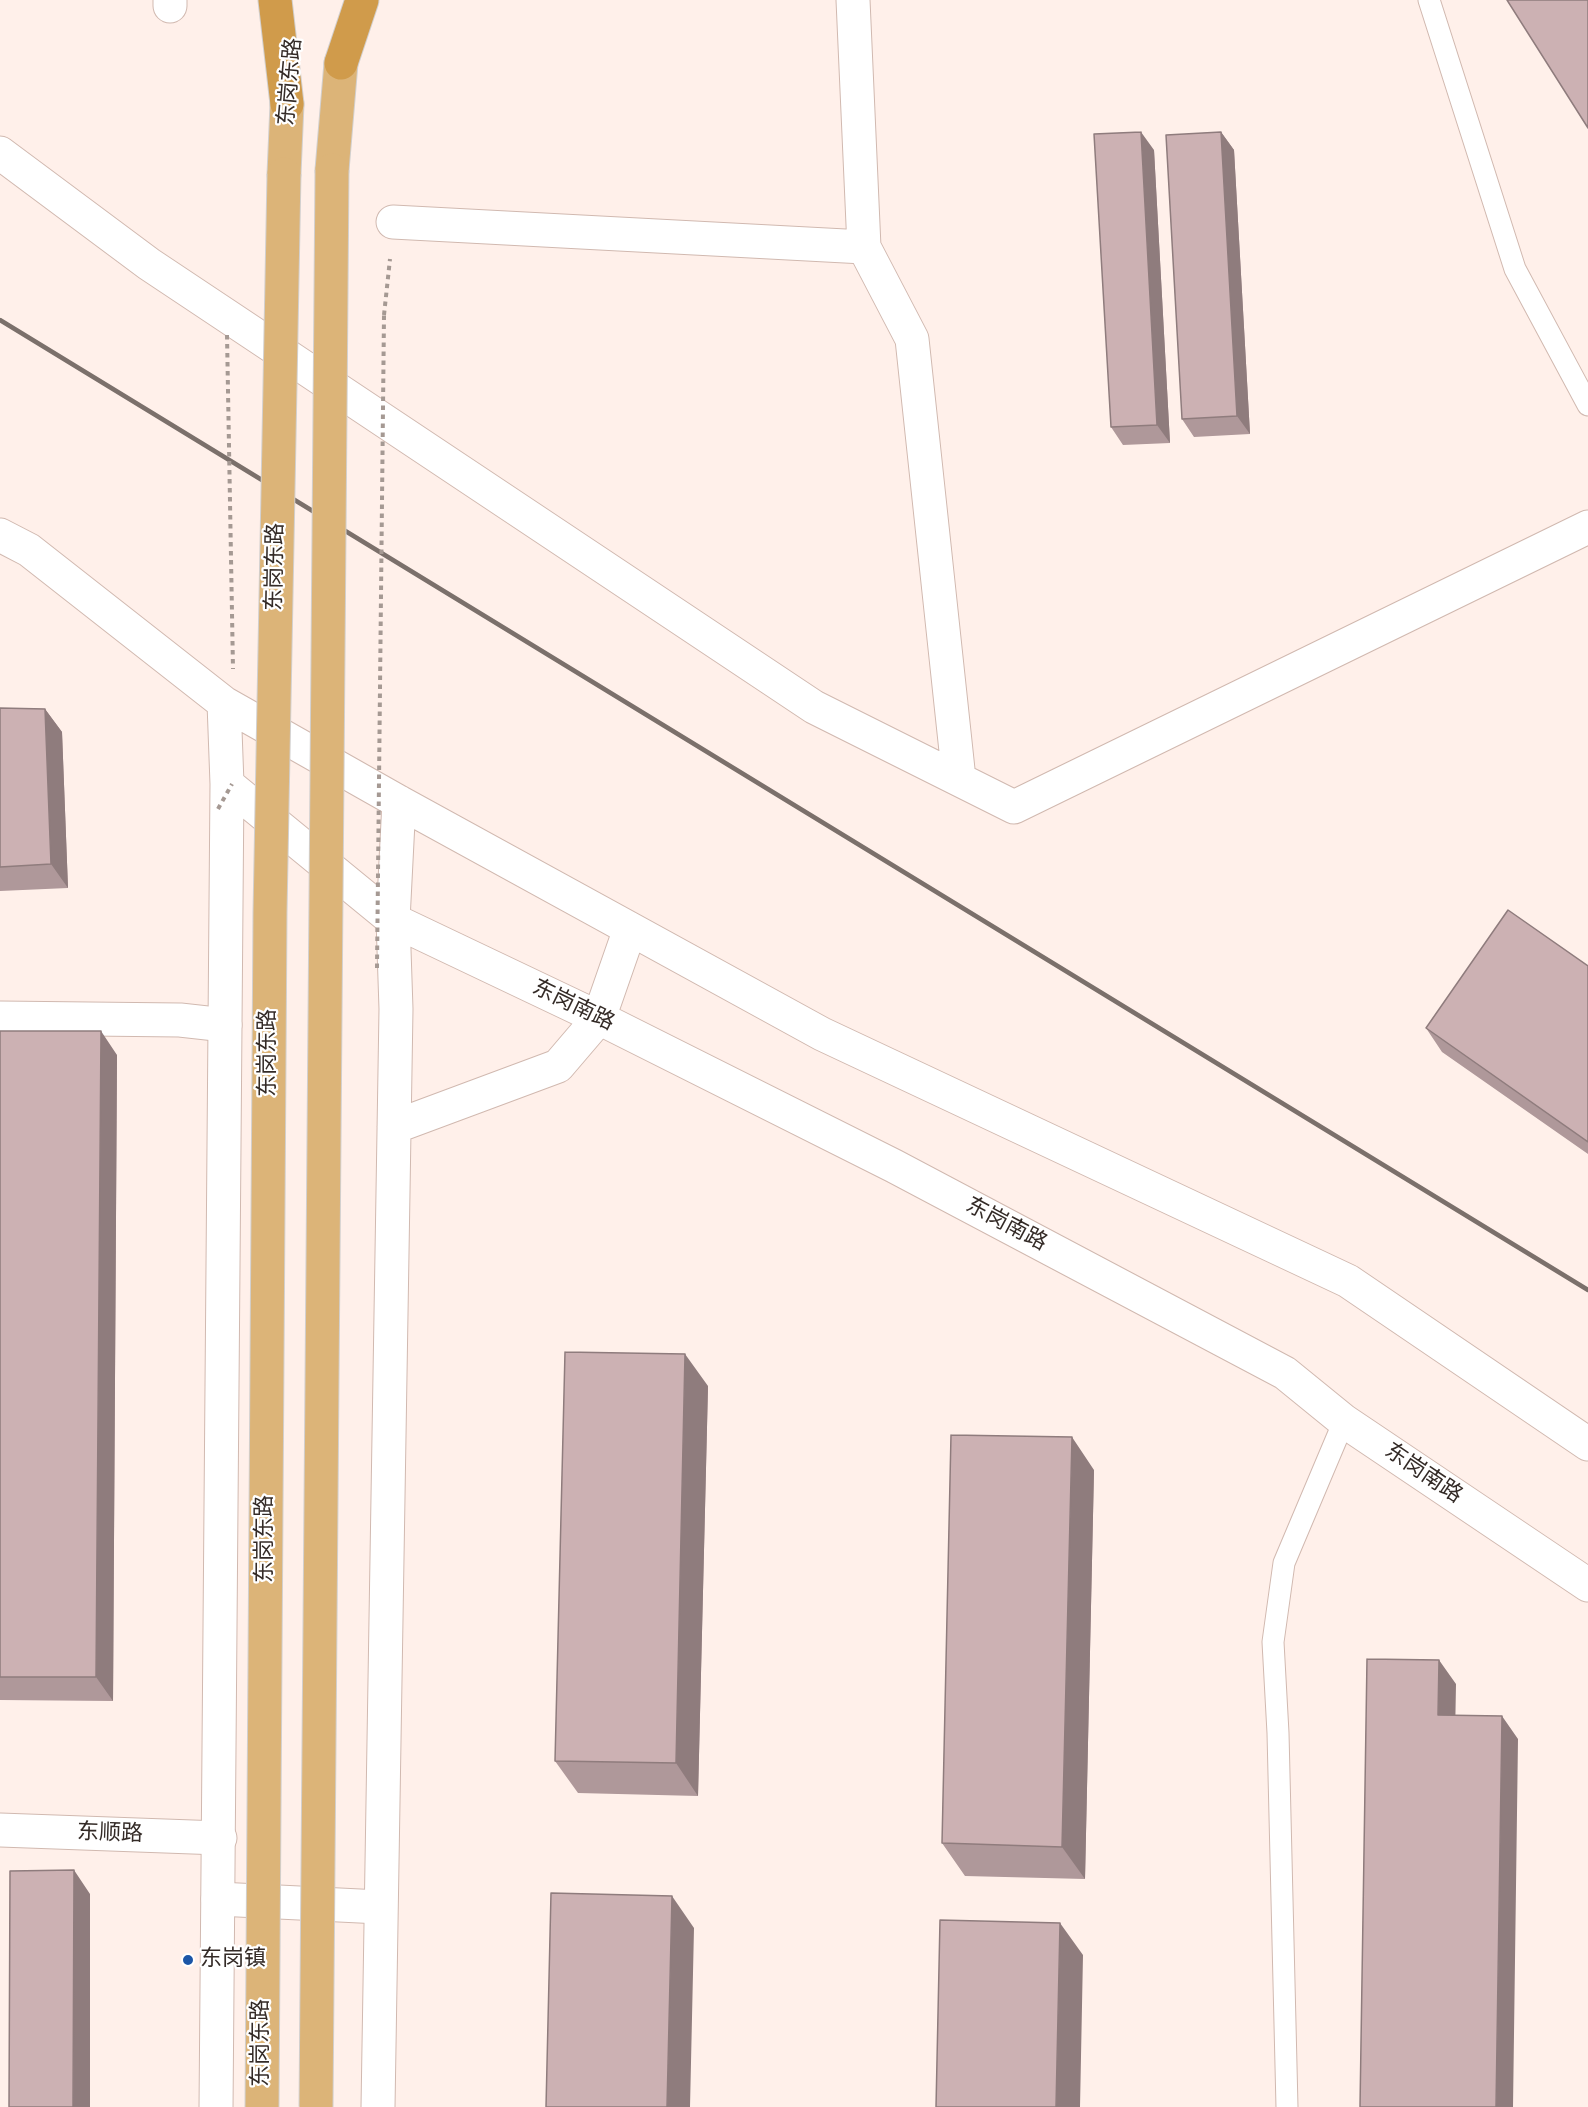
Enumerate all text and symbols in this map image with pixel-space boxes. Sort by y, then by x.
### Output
street label: 东岗东路 [274,37,308,127]
street label: 东岗东路 [262,523,290,611]
street label: 东岗南路 [528,975,618,1037]
street label: 东岗东路 [256,1009,282,1097]
street label: 东岗南路 [961,1193,1051,1257]
street label: 东岗南路 [1379,1438,1467,1510]
street label: 东岗东路 [253,1495,279,1583]
street label: 东顺路 [77,1820,143,1848]
place label: 东岗镇 [200,1947,266,1973]
marker: 东岗镇 [181,1953,195,1967]
street label: 东岗东路 [249,1999,275,2087]

